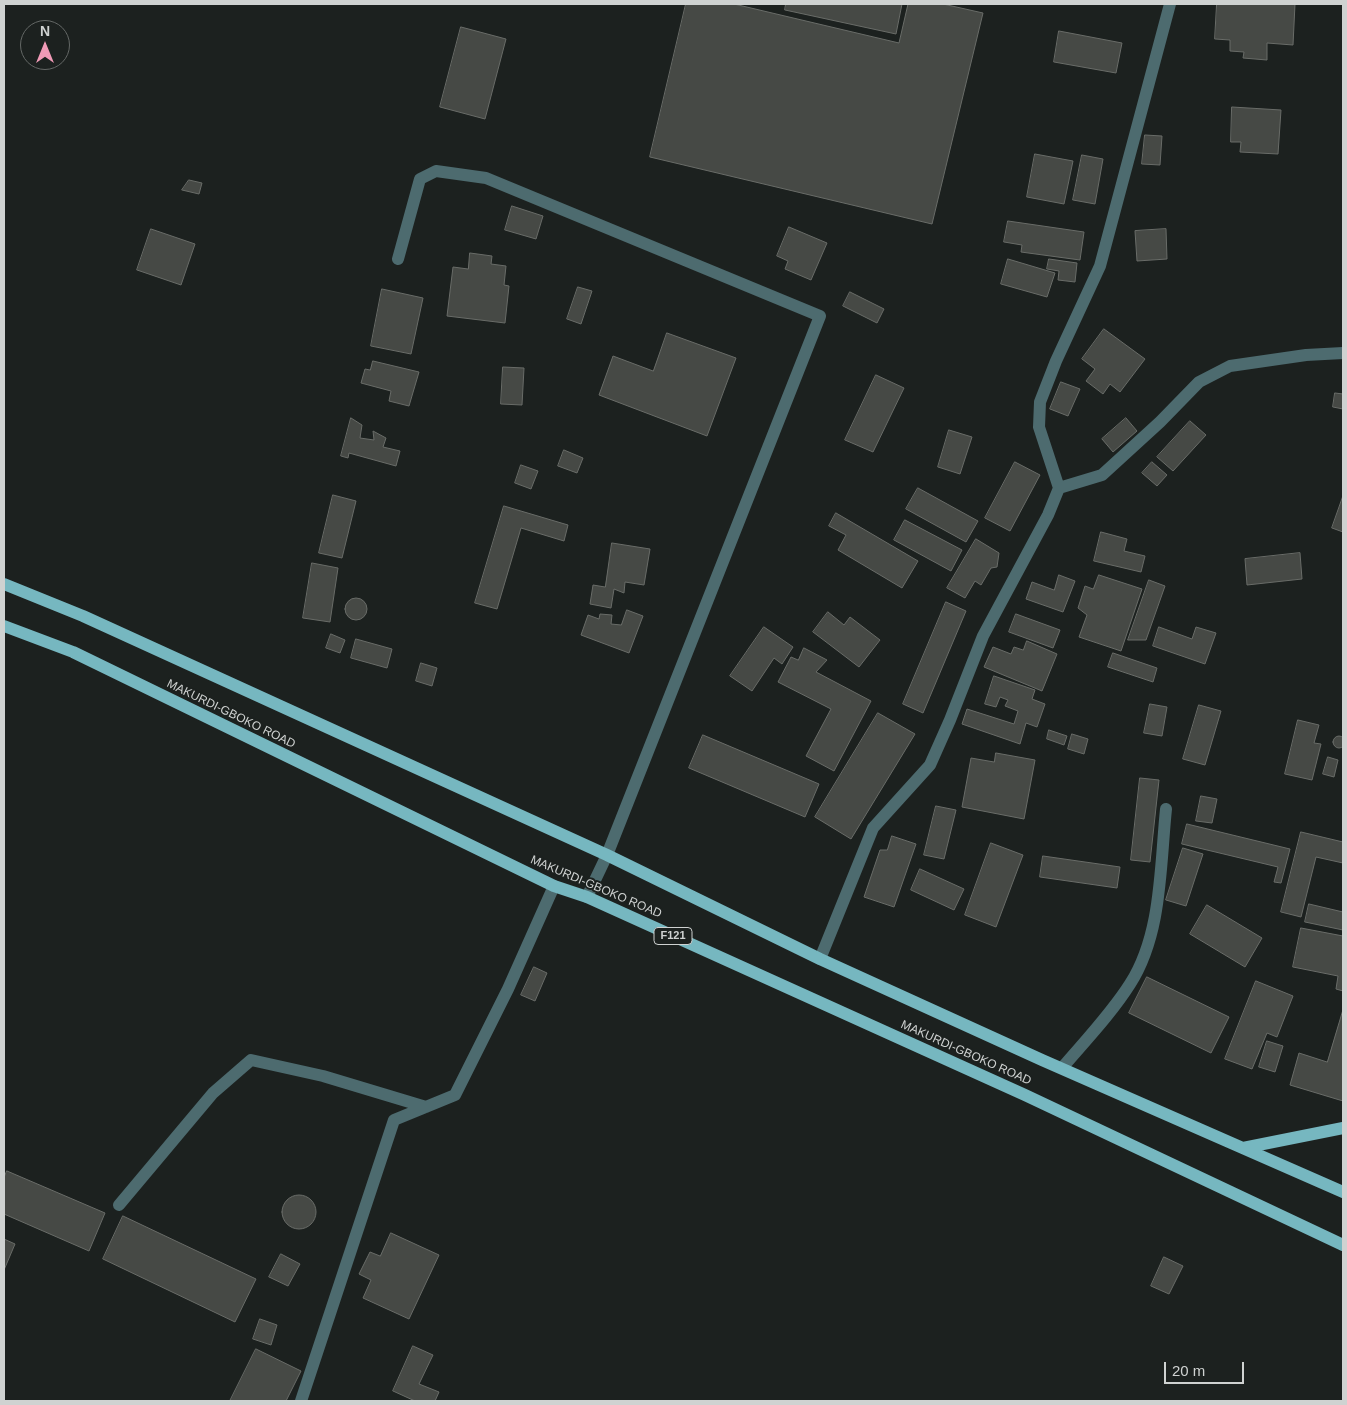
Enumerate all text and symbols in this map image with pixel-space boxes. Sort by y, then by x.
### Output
north arrow [20,20,70,70]
text: N [40,23,50,39]
street label: MAKURDI-GBOKO ROAD [164,677,298,751]
street label: MAKURDI-GBOKO ROAD [528,853,664,921]
road number: F121 [654,928,692,944]
street label: MAKURDI-GBOKO ROAD [899,1018,1033,1088]
scale bar [1167,1352,1247,1384]
text: 20 m [1172,1362,1205,1379]

